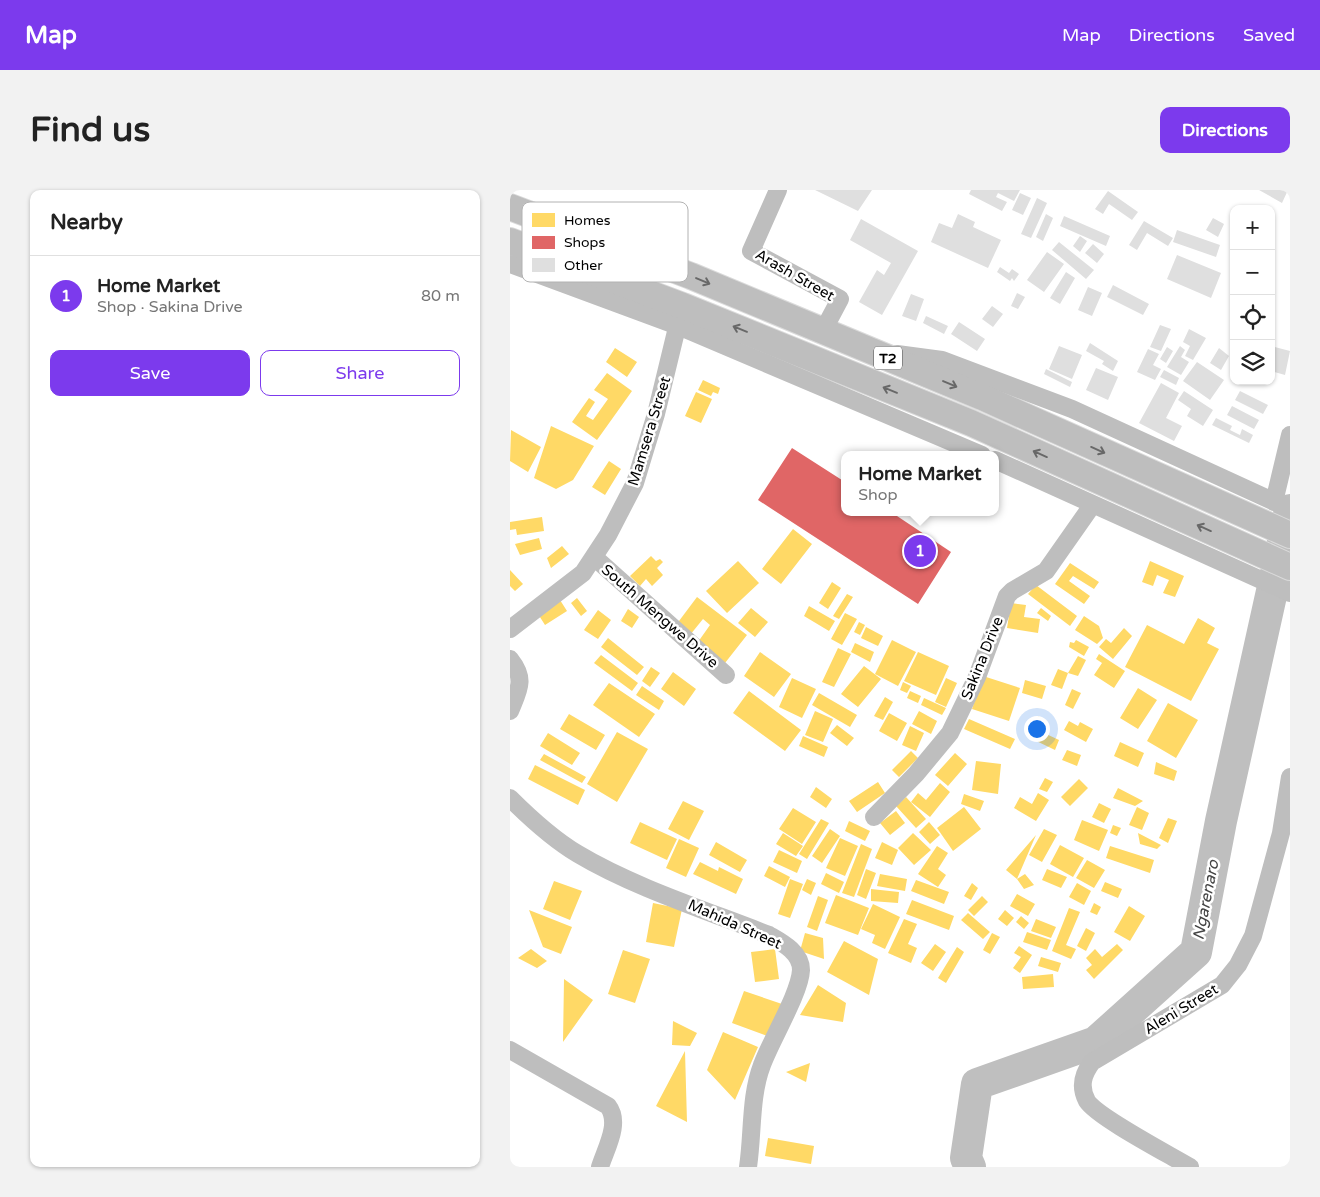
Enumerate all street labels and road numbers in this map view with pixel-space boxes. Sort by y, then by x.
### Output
street label: Arash Street [752,245,838,305]
road number: T2 [874,346,902,370]
street label: Mamsera Street [624,374,674,488]
street label: South Mengwe Drive [598,560,722,672]
street label: Sakina Drive [957,614,1007,702]
street label: Mahida Street [685,895,785,953]
street label: Aleni Street [1141,980,1221,1038]

